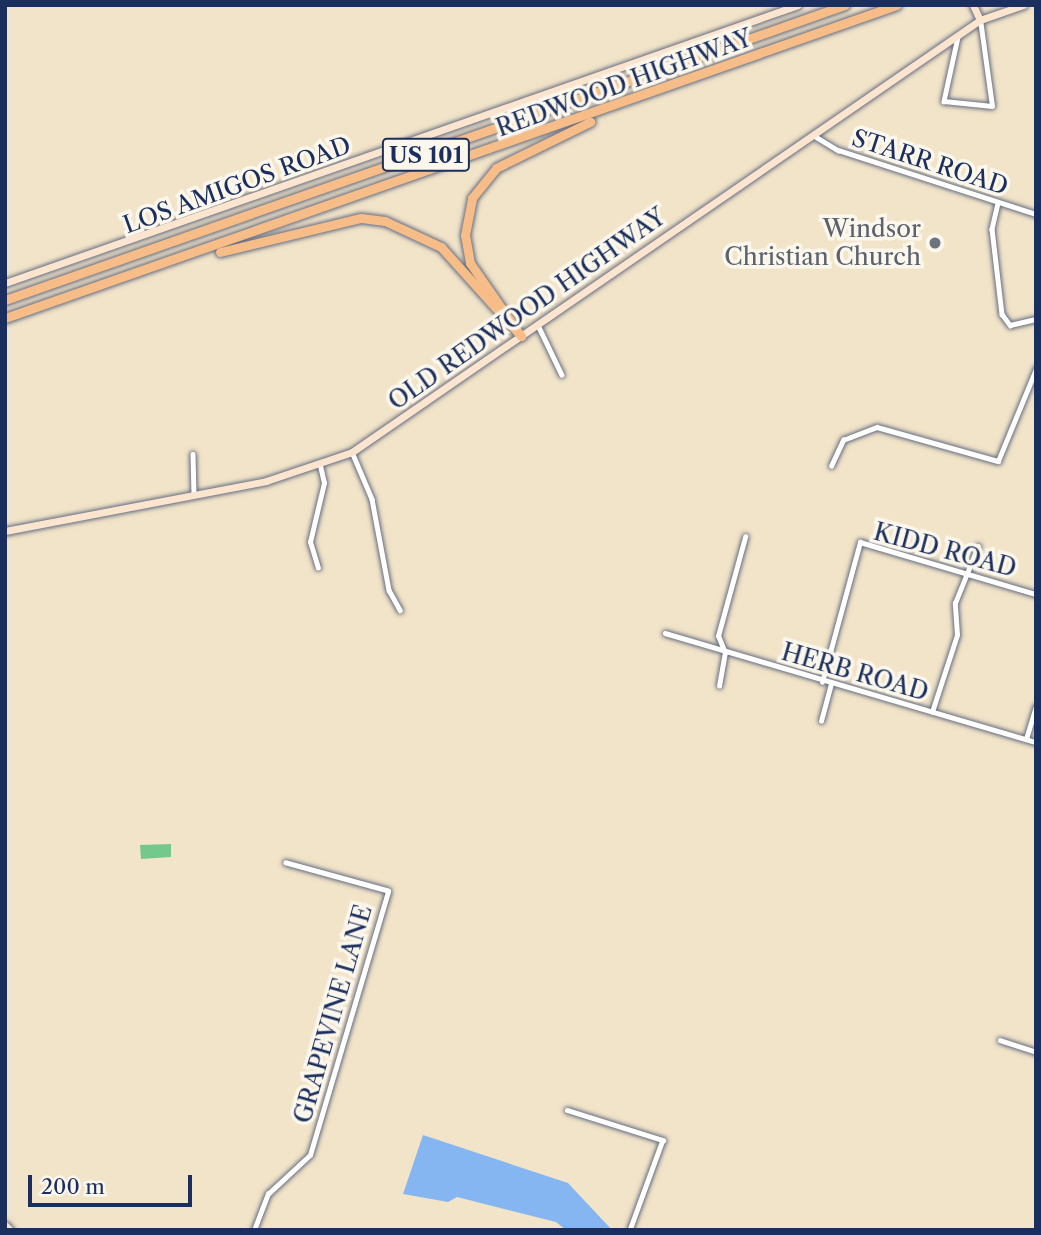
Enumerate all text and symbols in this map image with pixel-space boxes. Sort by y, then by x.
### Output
street label: REDWOOD HIGHWAY [492,23,756,143]
street label: STARR ROAD [848,123,1012,201]
street label: LOS AMIGOS ROAD [119,130,355,240]
road number: US 101 [380,136,472,174]
street label: OLD REDWOOD HIGHWAY [383,202,671,416]
place label: Windsor Christian Church [724,215,921,271]
marker: Windsor Christian Church [927,235,943,251]
street label: KIDD ROAD [871,517,1019,583]
street label: HERB ROAD [778,637,932,707]
street label: GRAPEVINE LANE [288,901,378,1127]
scale bar [32,1162,196,1206]
text: 200 m [41,1174,105,1199]

